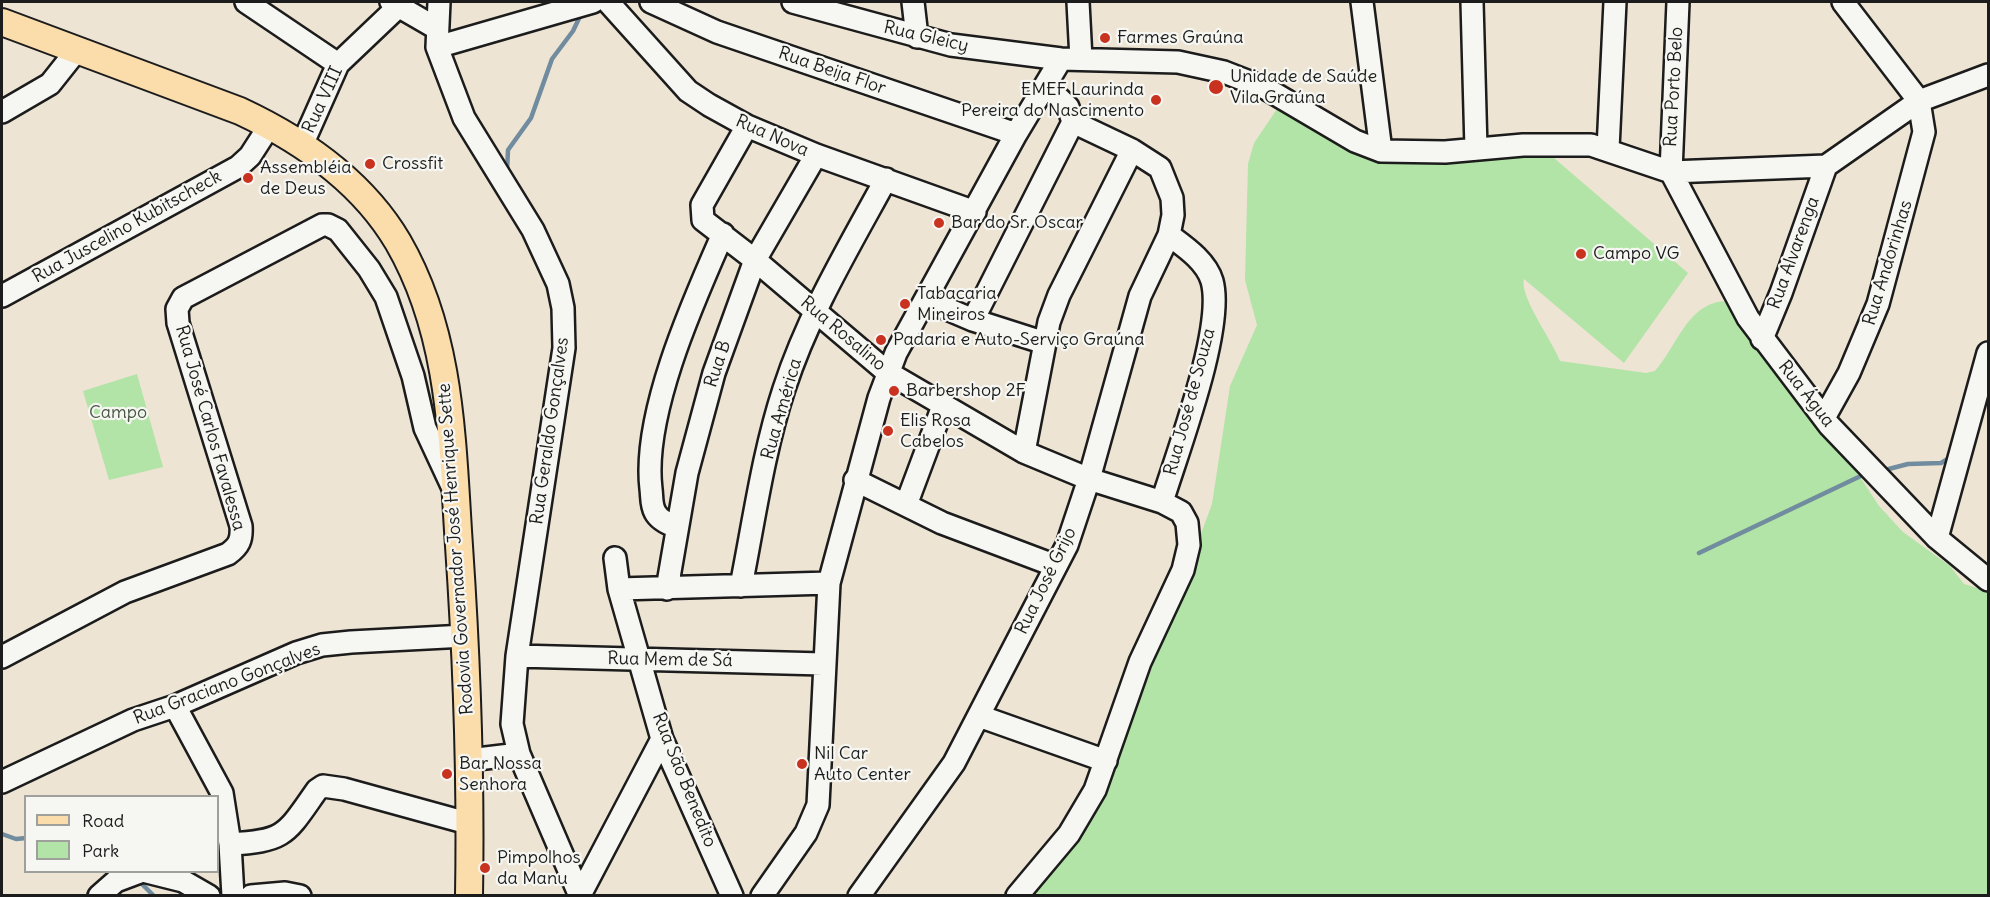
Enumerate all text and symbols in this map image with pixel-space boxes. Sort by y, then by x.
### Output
street label: Rua Gleicy [881,17,971,57]
street label: Rua Porto Belo [1660,26,1688,148]
place label: Farmes Graúna [1117,27,1243,49]
marker: Farmes Graúna [1098,31,1112,45]
street label: Rua Beija Flor [775,43,889,99]
street label: Rua VIII [298,63,348,137]
place label: Unidade de Saúde Vila Graúna [1230,66,1377,109]
marker: Unidade de Saúde Vila Graúna [1207,78,1225,96]
place label: EMEF Laurinda Pereira do Nascimento [961,79,1144,122]
marker: EMEF Laurinda Pereira do Nascimento [1149,93,1163,107]
street label: Rua Nova [732,110,812,162]
place label: Crossfit [382,153,443,175]
place label: Assembléia de Deus [260,157,351,200]
marker: Crossfit [363,157,377,171]
street label: Rua Juscelino Kubitscheck [29,166,225,288]
marker: Assembléia de Deus [241,171,255,185]
street label: Rua Alvarenga [1764,194,1824,312]
street label: Rua Andorinhas [1859,198,1917,328]
place label: Bar do Sr. Oscar [951,212,1083,234]
marker: Bar do Sr. Oscar [932,216,946,230]
place label: Campo VG [1593,243,1680,265]
marker: Campo VG [1574,247,1588,261]
place label: Tabacaria Mineiros [917,283,997,326]
street label: Rua Rosalino [796,292,890,376]
marker: Tabacaria Mineiros [898,297,912,311]
street label: Rua José Carlos Favalessa [170,323,250,533]
street label: Rua José de Souza [1160,326,1220,478]
place label: Padaria e Auto-Serviço Graúna [893,329,1145,351]
marker: Padaria e Auto-Serviço Graúna [874,333,888,347]
street label: Rua Geraldo Gonçalves [526,336,574,526]
street label: Rua B [700,338,736,390]
street label: Rua América [757,356,807,462]
street label: Rua Água [1773,356,1839,432]
place label: Barbershop 2F [906,380,1026,402]
street label: Rodovia Governador José Henrique Sette [434,382,478,716]
marker: Barbershop 2F [887,384,901,398]
park label: Campo [89,402,147,424]
place label: Elis Rosa Cabelos [900,410,971,452]
marker: Elis Rosa Cabelos [881,424,895,438]
street label: Rua José Grijo [1011,524,1081,638]
street label: Rua Graciano Gonçalves [130,638,324,730]
street label: Rua Mem de Sá [607,648,733,672]
street label: Rua São Benedito [647,709,721,851]
place label: Nil Car Auto Center [814,743,911,786]
place label: Bar Nossa Senhora [459,753,542,795]
marker: Nil Car Auto Center [795,757,809,771]
marker: Bar Nossa Senhora [440,767,454,781]
legend [24,795,219,873]
text: Road [82,809,124,832]
text: Park [82,839,119,862]
place label: Pimpolhos da Manu [497,847,581,890]
marker: Pimpolhos da Manu [478,861,492,875]

